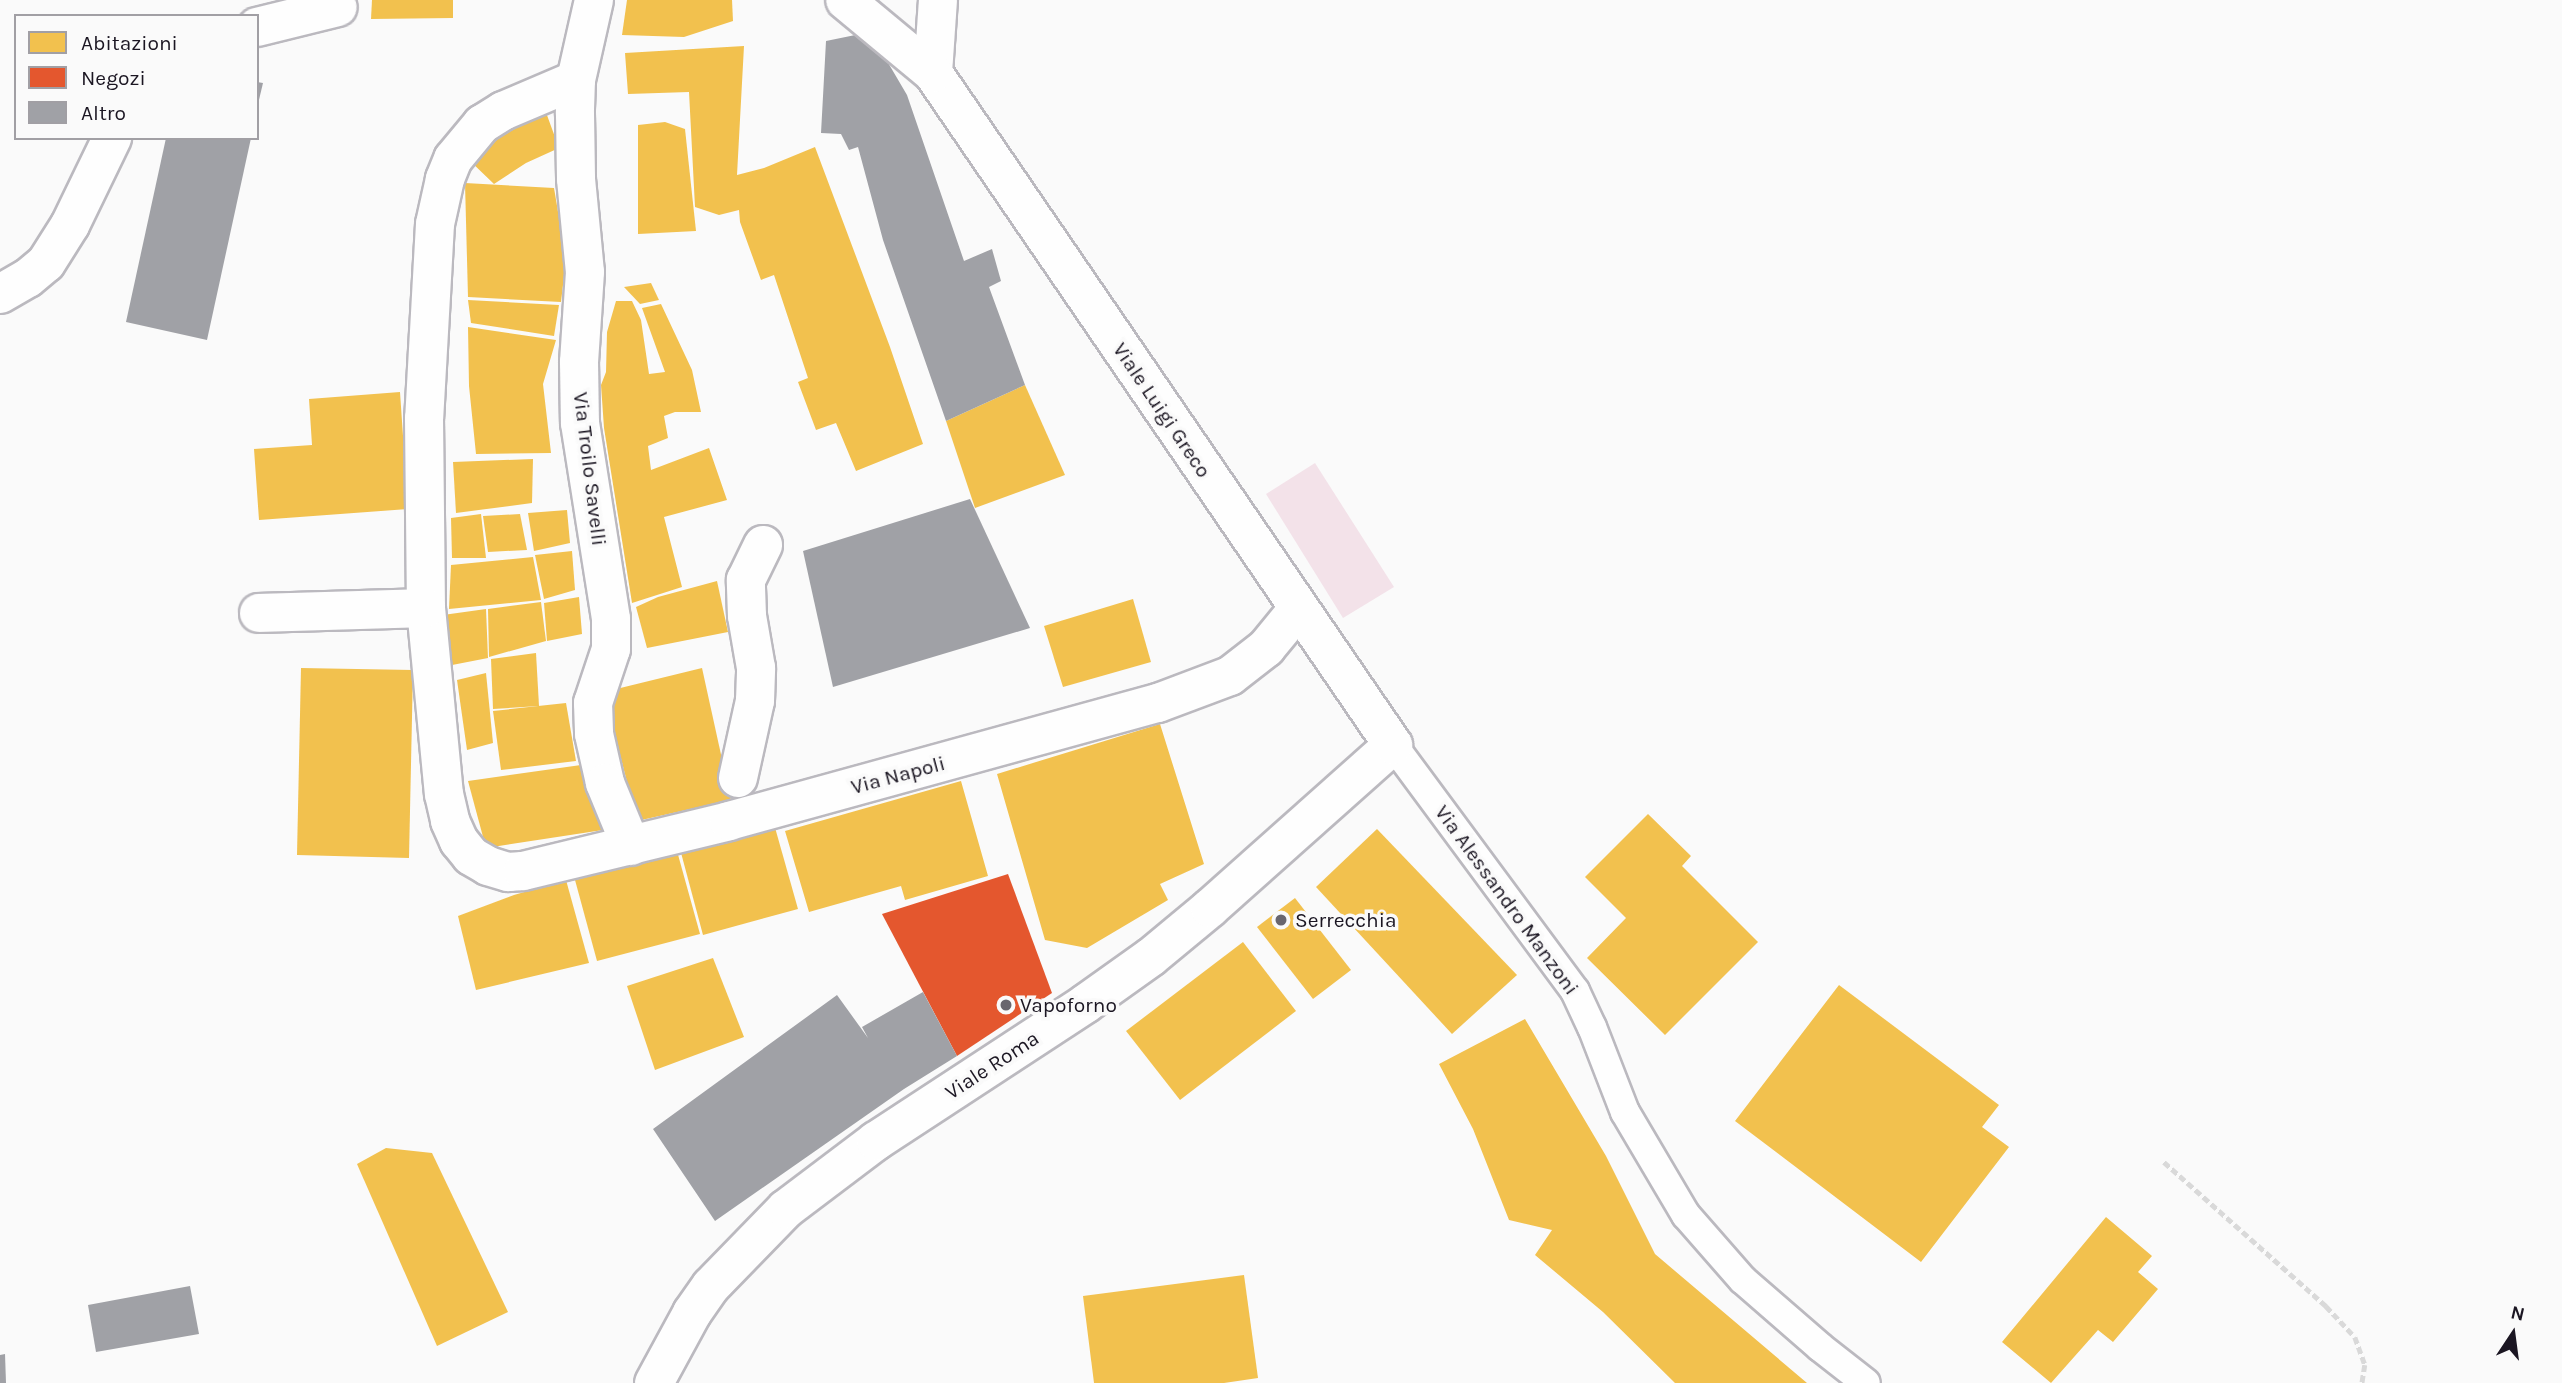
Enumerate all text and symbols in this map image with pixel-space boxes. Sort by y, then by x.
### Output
legend [14,14,259,140]
text: Abitazioni [81,31,178,55]
text: Negozi [81,66,146,90]
text: Altro [81,101,126,125]
street label: Viale Luigi Greco [1108,338,1216,482]
street label: Via Troilo Savelli [568,391,612,547]
street label: Via Napoli [848,750,948,800]
street label: Via Alessandro Manzoni [1430,800,1584,1000]
place label: Serrecchia [1295,907,1397,933]
marker: Serrecchia [1273,912,1289,928]
place label: Vapoforno [1020,992,1117,1018]
marker: Vapoforno [998,997,1014,1013]
street label: Viale Roma [940,1025,1044,1105]
north arrow [2478,1299,2548,1369]
text: N [2509,1301,2527,1326]

